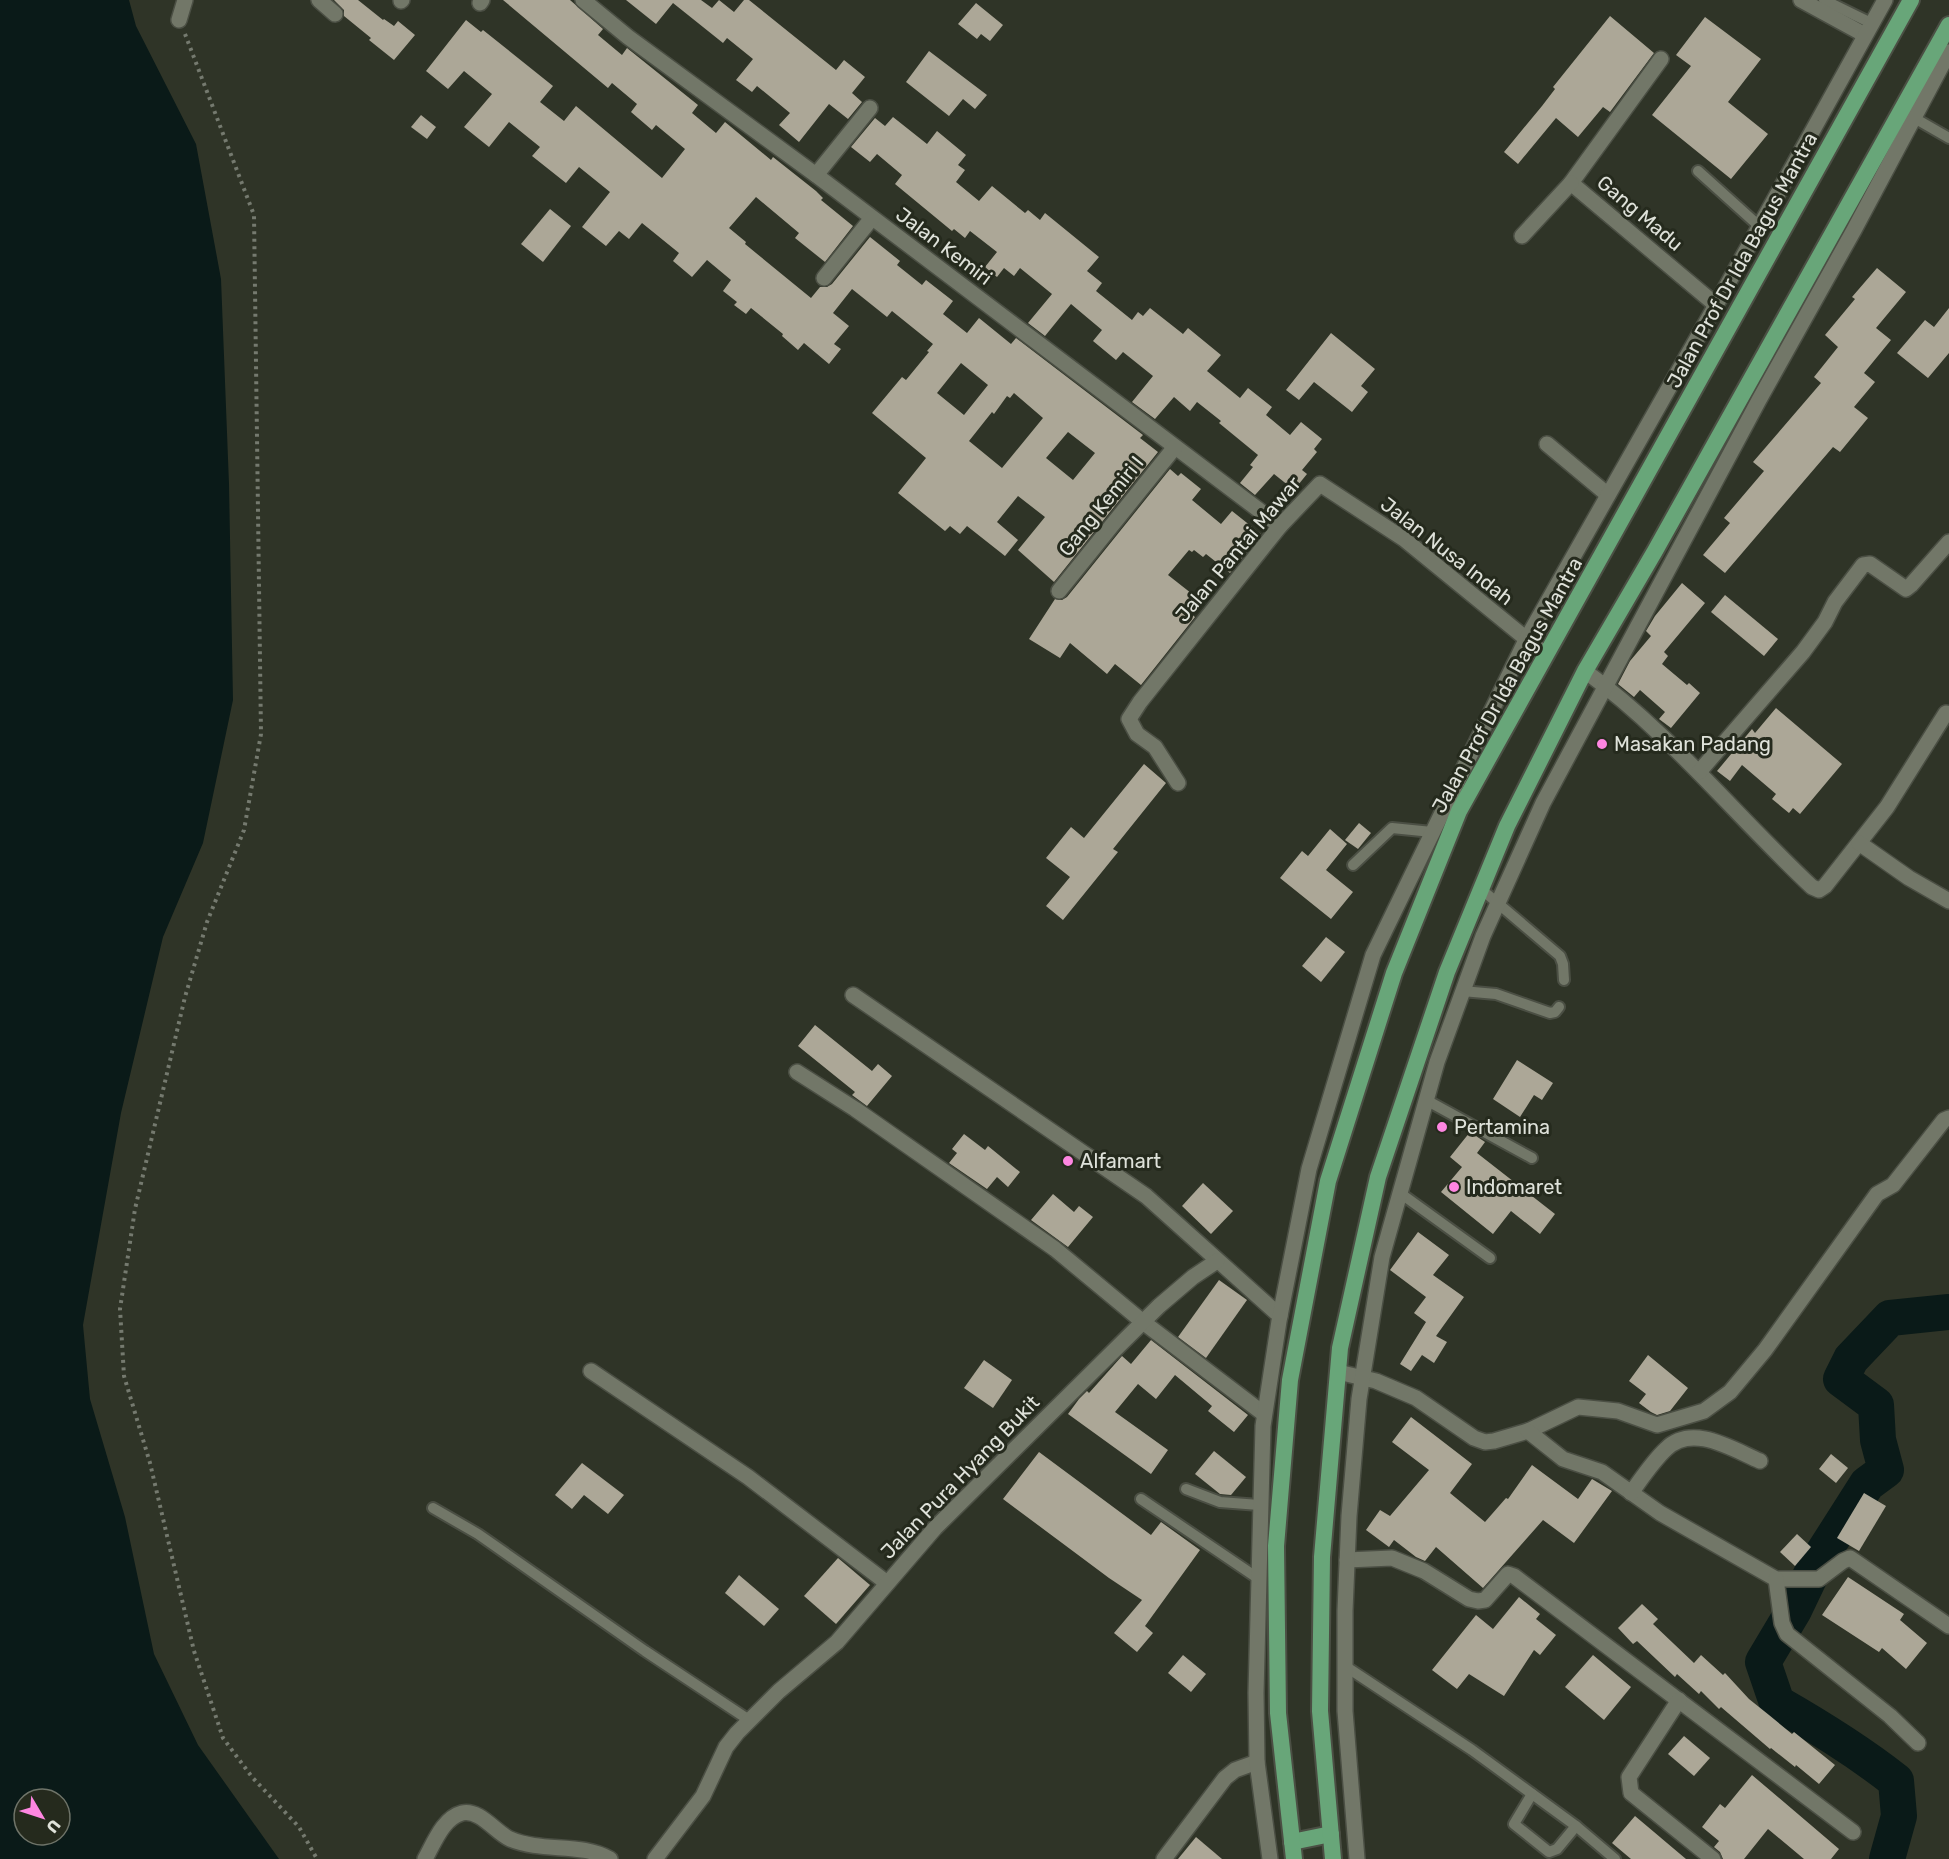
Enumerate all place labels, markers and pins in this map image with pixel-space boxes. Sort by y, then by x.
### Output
place label: Masakan Padang [1614,732,1771,756]
marker: Masakan Padang [1595,737,1609,751]
place label: Pertamina [1454,1115,1550,1139]
marker: Pertamina [1435,1120,1449,1134]
place label: Alfamart [1080,1149,1161,1173]
marker: Alfamart [1061,1154,1075,1168]
place label: Indomaret [1466,1175,1562,1199]
marker: Indomaret [1447,1180,1461,1194]

